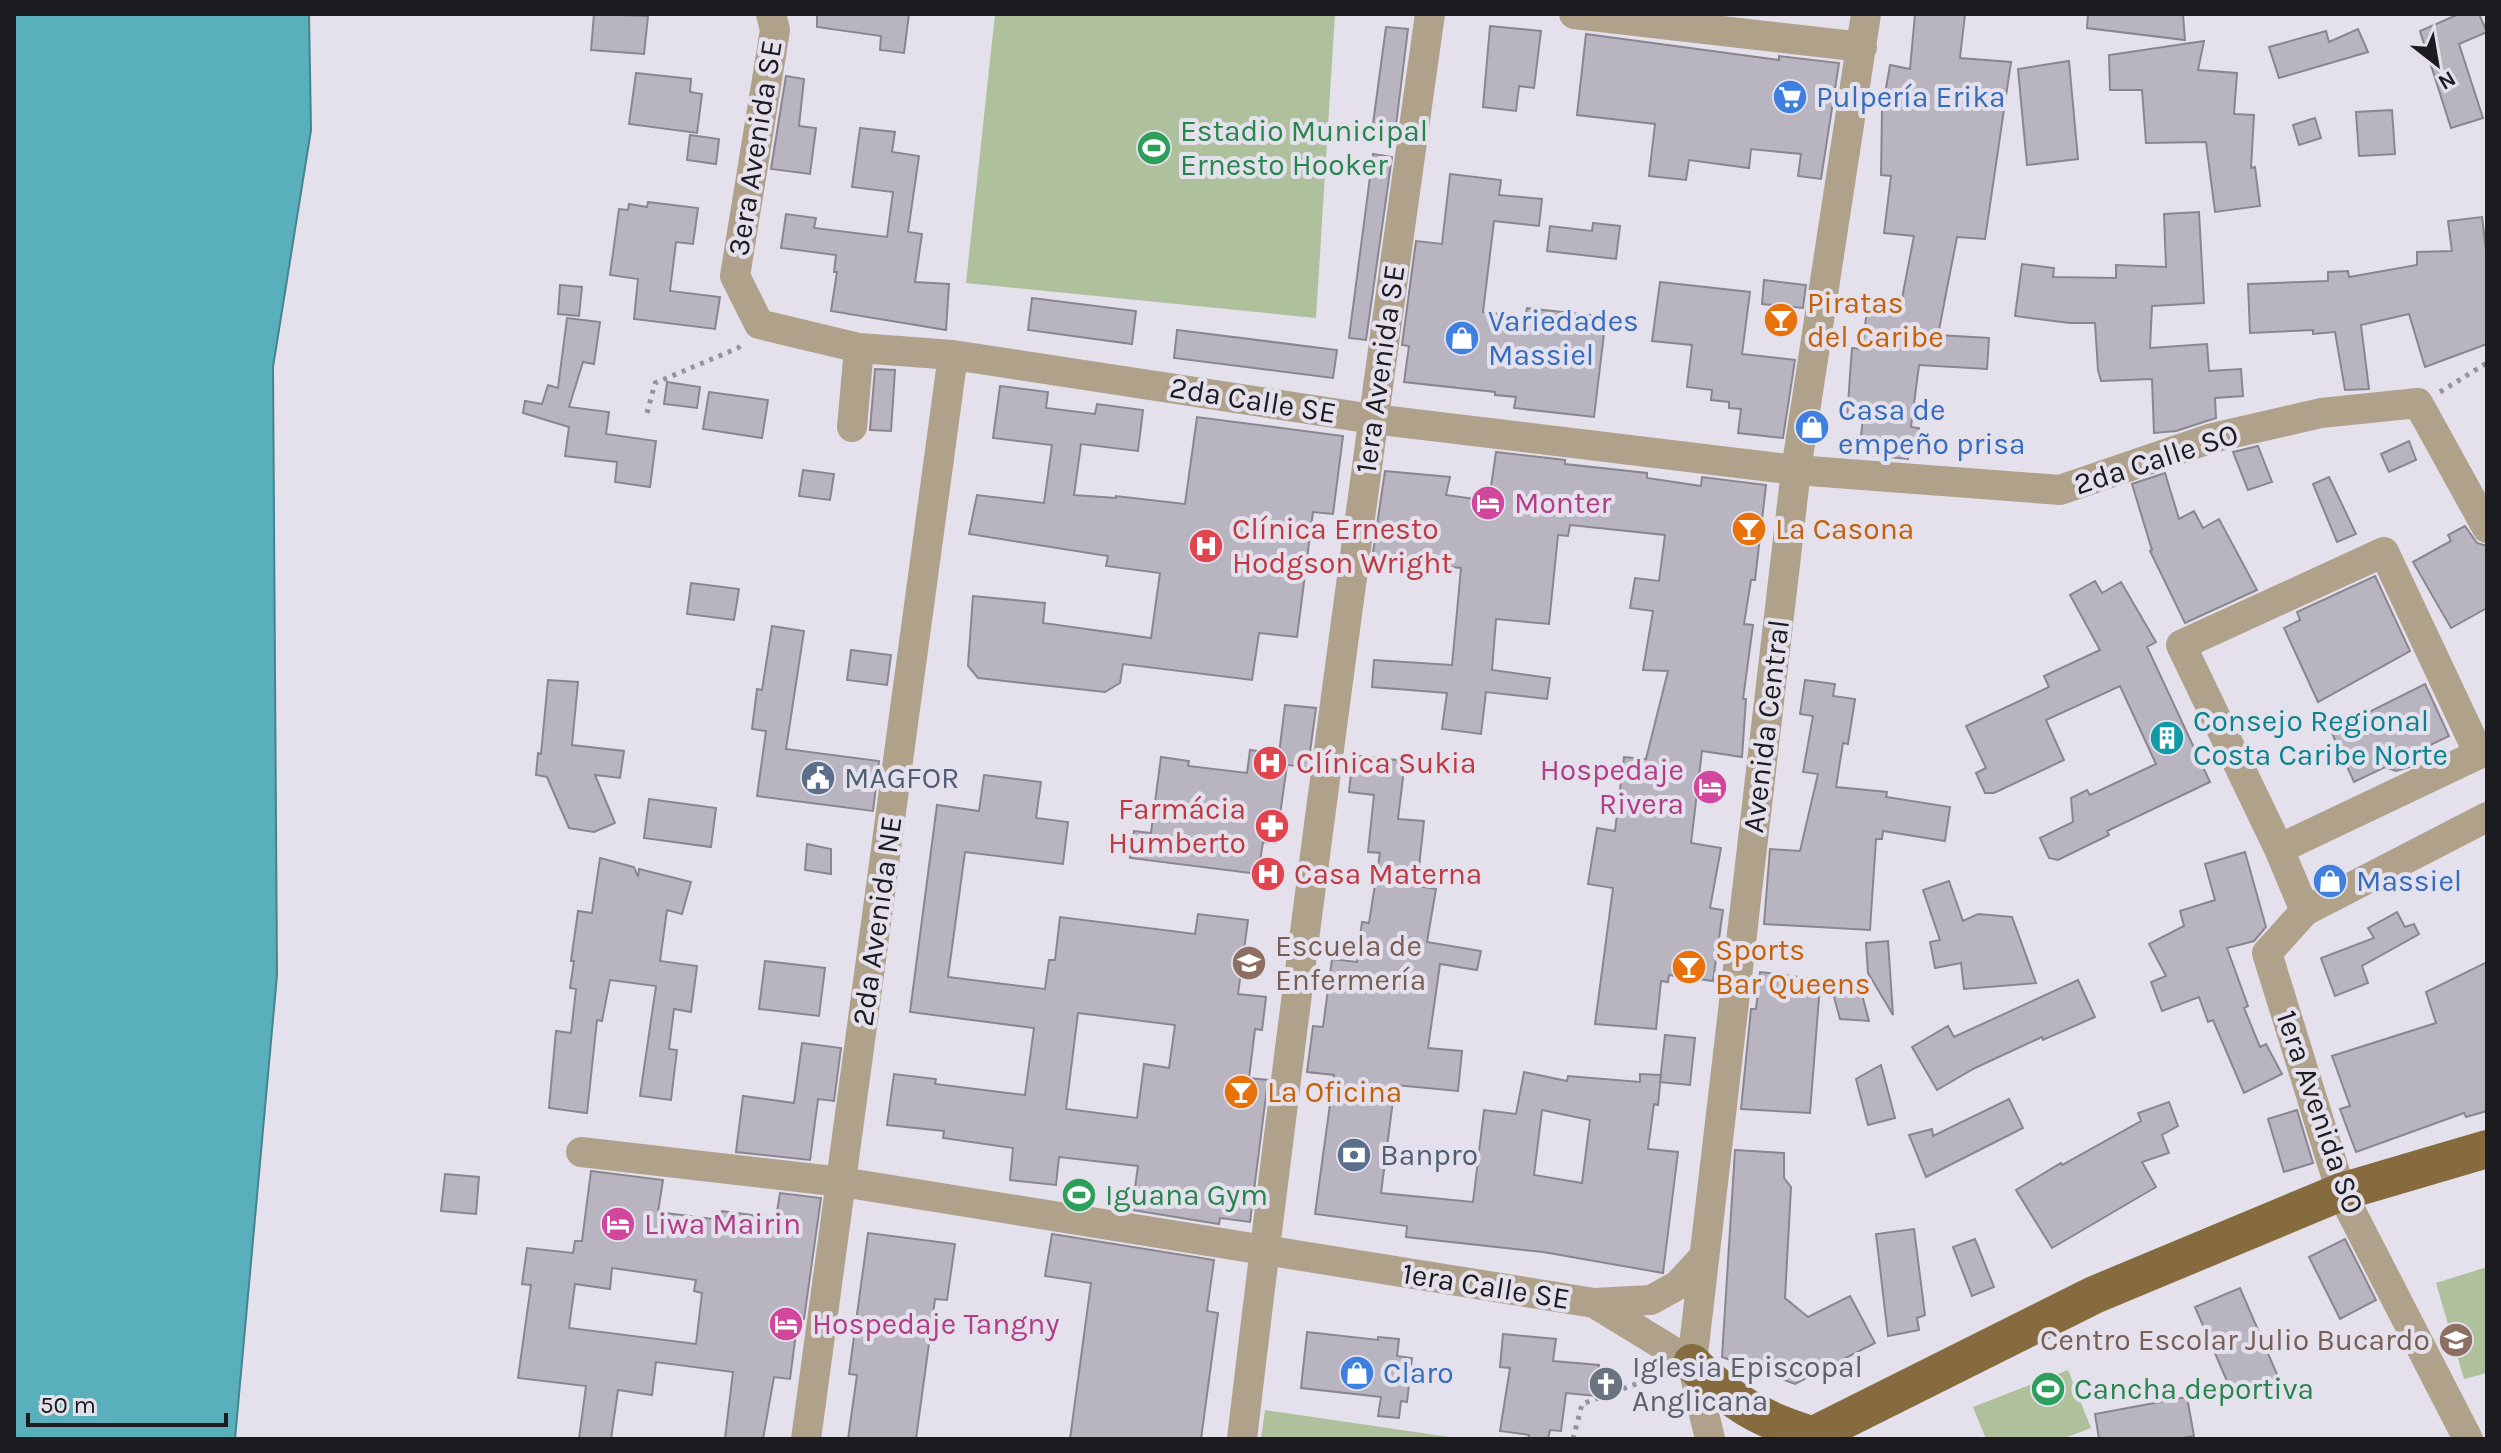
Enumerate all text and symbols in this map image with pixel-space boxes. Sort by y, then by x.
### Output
north arrow [2397,24,2477,104]
street label: 3era Avenida SE [720,37,790,259]
text: N [2433,65,2460,95]
supermarket icon: Pulpería Erika [1771,78,1809,116]
place label: Pulpería Erika [1816,79,2006,115]
place label: Estadio Municipal Ernesto Hooker [1180,113,1428,183]
sports icon: Estadio Municipal Ernesto Hooker [1135,129,1173,167]
street label: 1era Avenida SE [1348,262,1412,476]
place label: Piratas del Caribe [1807,285,1944,355]
bar icon: Piratas del Caribe [1762,301,1800,339]
place label: Variedades Massiel [1488,303,1639,373]
shop icon: Variedades Massiel [1443,319,1481,357]
street label: 2da Calle SE [1167,369,1339,431]
place label: Casa de empeño prisa [1838,392,2026,462]
shop icon: Casa de empeño prisa [1793,408,1831,446]
street label: 2da Calle SO [2069,416,2243,502]
hotel icon: Monter [1469,484,1507,522]
place label: Monter [1514,485,1612,521]
bar icon: La Casona [1730,510,1768,548]
place label: Clínica Ernesto Hodgson Wright [1232,511,1453,581]
place label: La Casona [1775,511,1914,547]
hospital icon: Clínica Ernesto Hodgson Wright [1187,527,1225,565]
street label: Avenida Central [1735,617,1797,835]
place label: Consejo Regional Costa Caribe Norte [2193,703,2448,773]
building icon: Consejo Regional Costa Caribe Norte [2148,719,2186,757]
hospital icon: Clínica Sukia [1251,744,1289,782]
place label: Clínica Sukia [1296,745,1477,781]
place label: Hospedaje Rivera [1540,752,1684,822]
public building icon: MAGFOR [799,759,837,797]
place label: MAGFOR [844,760,959,796]
hotel icon: Hospedaje Rivera [1691,768,1729,806]
place label: Farmácia Humberto [1108,791,1246,861]
pharmacy icon: Farmácia Humberto [1253,807,1291,845]
street label: 2da Avenida NE [844,814,910,1028]
hospital icon: Casa Materna [1249,855,1287,893]
place label: Casa Materna [1294,856,1482,892]
shop icon: Massiel [2311,862,2349,900]
place label: Massiel [2356,863,2462,899]
place label: Escuela de Enfermería [1275,928,1426,998]
place label: Sports Bar Queens [1715,932,1871,1002]
school or university icon: Escuela de Enfermería [1230,944,1268,982]
bar icon: Sports Bar Queens [1670,948,1708,986]
street label: 1era Avenida SO [2268,1006,2372,1218]
bar icon: La Oficina [1222,1073,1260,1111]
place label: La Oficina [1267,1074,1402,1110]
bank icon: Banpro [1335,1136,1373,1174]
place label: Banpro [1380,1137,1478,1173]
sports icon: Iguana Gym [1060,1176,1098,1214]
place label: Iguana Gym [1105,1177,1268,1213]
hotel icon: Liwa Mairin [599,1205,637,1243]
place label: Liwa Mairin [644,1206,801,1242]
street label: 1era Calle SE [1400,1255,1572,1317]
hotel icon: Hospedaje Tangny [767,1305,805,1343]
place label: Hospedaje Tangny [812,1306,1059,1342]
school or university icon: Centro Escolar Julio Bucardo [2437,1321,2475,1359]
place label: Centro Escolar Julio Bucardo [2040,1322,2430,1358]
place label: Iglesia Episcopal Anglicana [1632,1349,1863,1419]
shop icon: Claro [1338,1354,1376,1392]
place label: Claro [1383,1355,1454,1391]
church icon: Iglesia Episcopal Anglicana [1587,1365,1625,1403]
sports icon: Cancha deportiva [2029,1370,2067,1408]
place label: Cancha deportiva [2074,1371,2314,1407]
scale bar [28,1377,226,1427]
text: 50 m [40,1391,96,1419]

